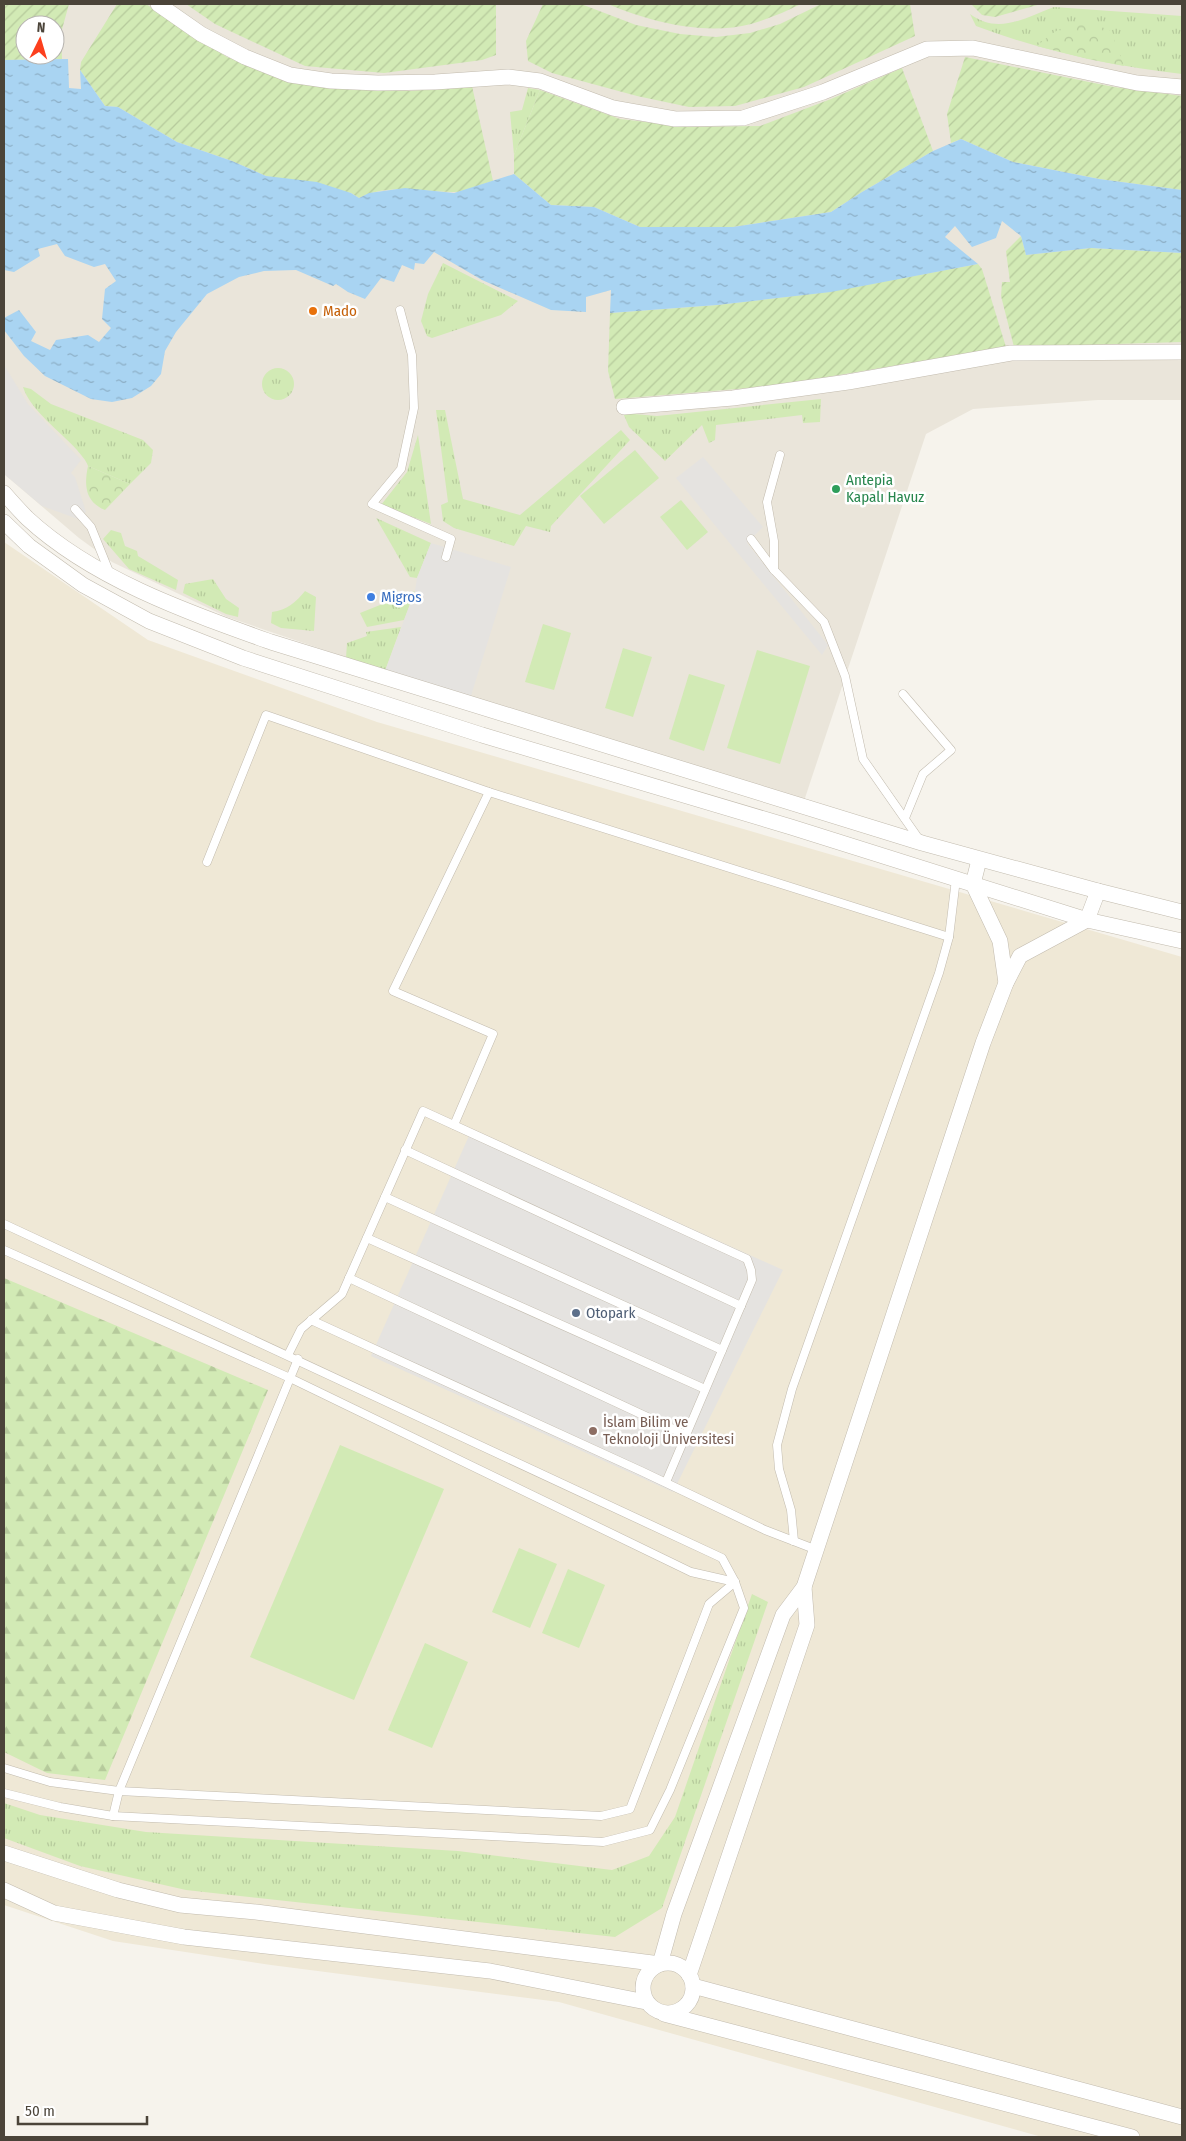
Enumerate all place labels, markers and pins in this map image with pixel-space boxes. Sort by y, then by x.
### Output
place label: Mado [323,302,357,320]
marker: Mado [307,305,319,317]
place label: Antepia Kapalı Havuz [846,471,924,506]
marker: Antepia Kapalı Havuz [830,483,842,495]
place label: Migros [381,588,422,606]
marker: Migros [365,591,377,603]
place label: Otopark [586,1304,635,1322]
marker: Otopark [570,1307,582,1319]
place label: İslam Bilim ve Teknoloji Üniversitesi [603,1413,734,1448]
marker: İslam Bilim ve Teknoloji Üniversitesi [587,1425,599,1437]

